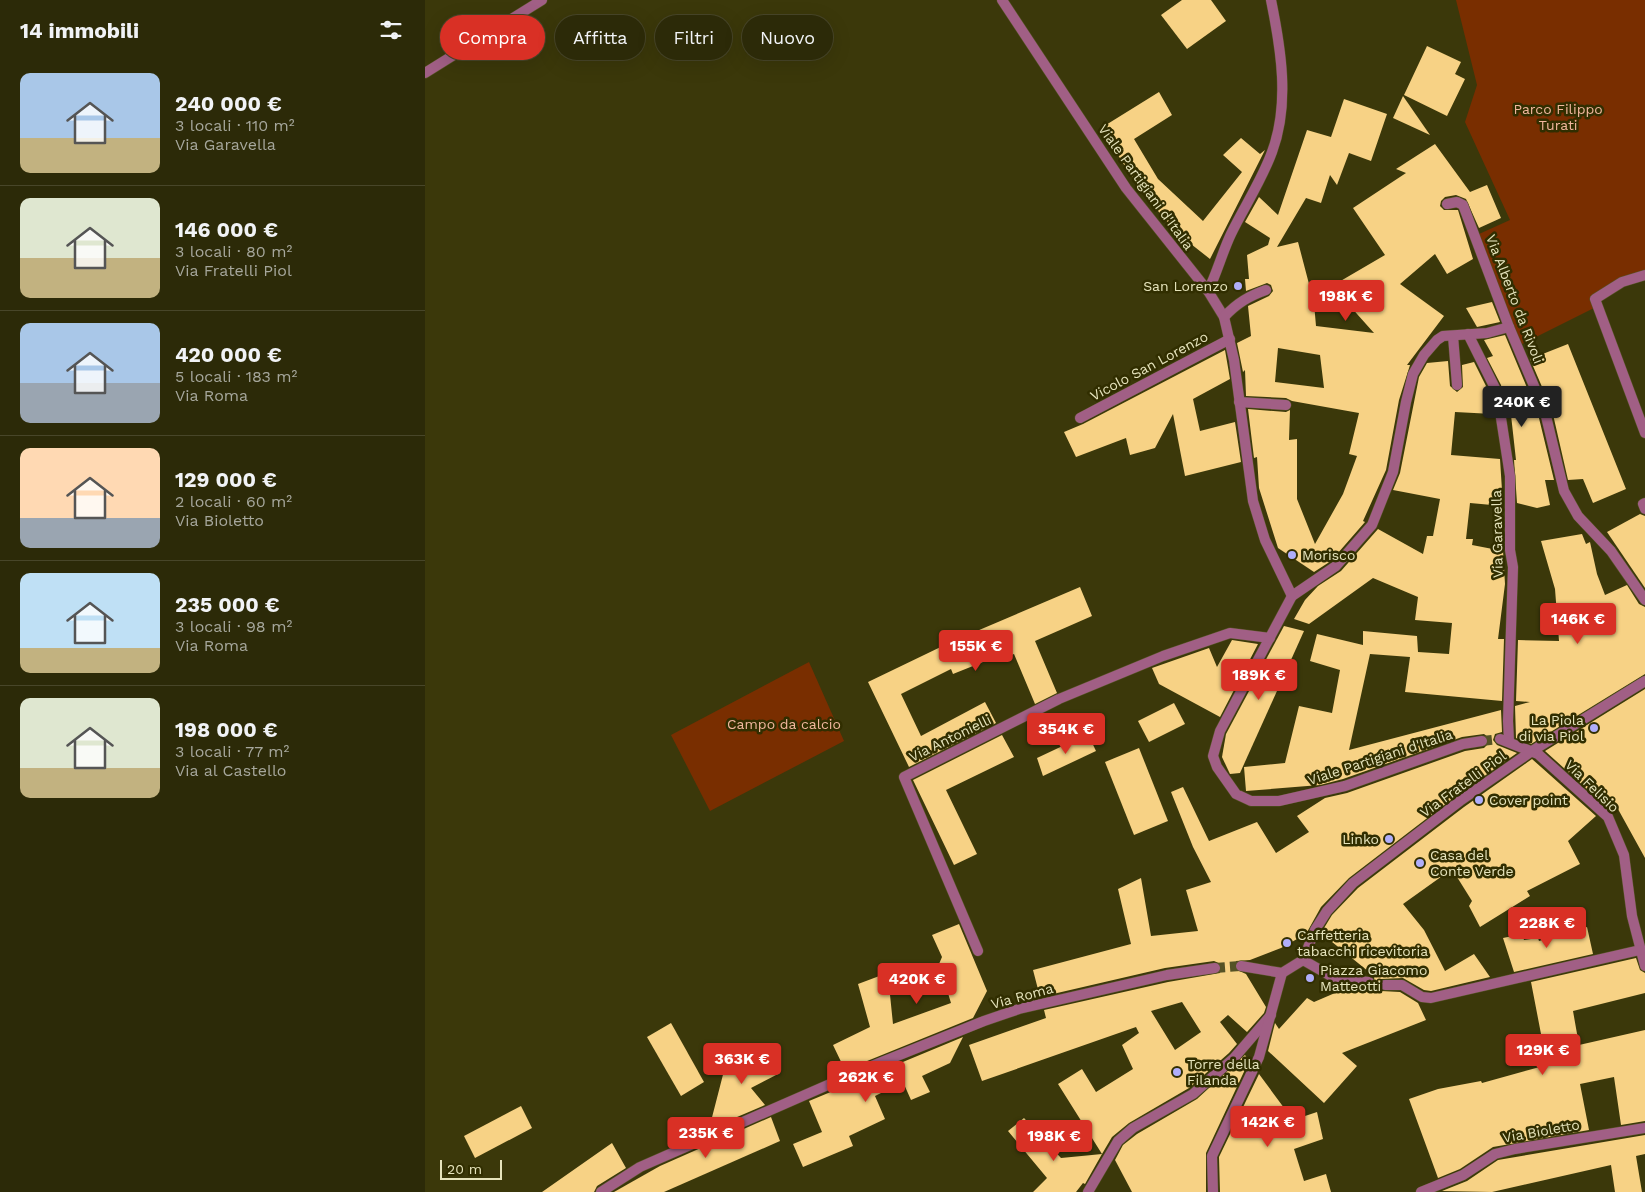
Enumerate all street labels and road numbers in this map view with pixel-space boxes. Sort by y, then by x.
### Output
street label: Viale Partigiani d'Italia [1095,121,1197,253]
street label: Via Alberto da Rivoli [1483,232,1547,366]
street label: Vicolo San Lorenzo [1087,328,1211,404]
street label: Via Garavella [1488,490,1506,578]
street label: Via Antonielli [906,711,994,765]
street label: Viale Partigiani d'Italia [1306,726,1455,788]
street label: Via Fratelli Piol [1417,747,1510,821]
street label: Via Felisio [1562,756,1622,816]
street label: Via Roma [989,980,1055,1012]
street label: Via Bioletto [1501,1116,1581,1146]

